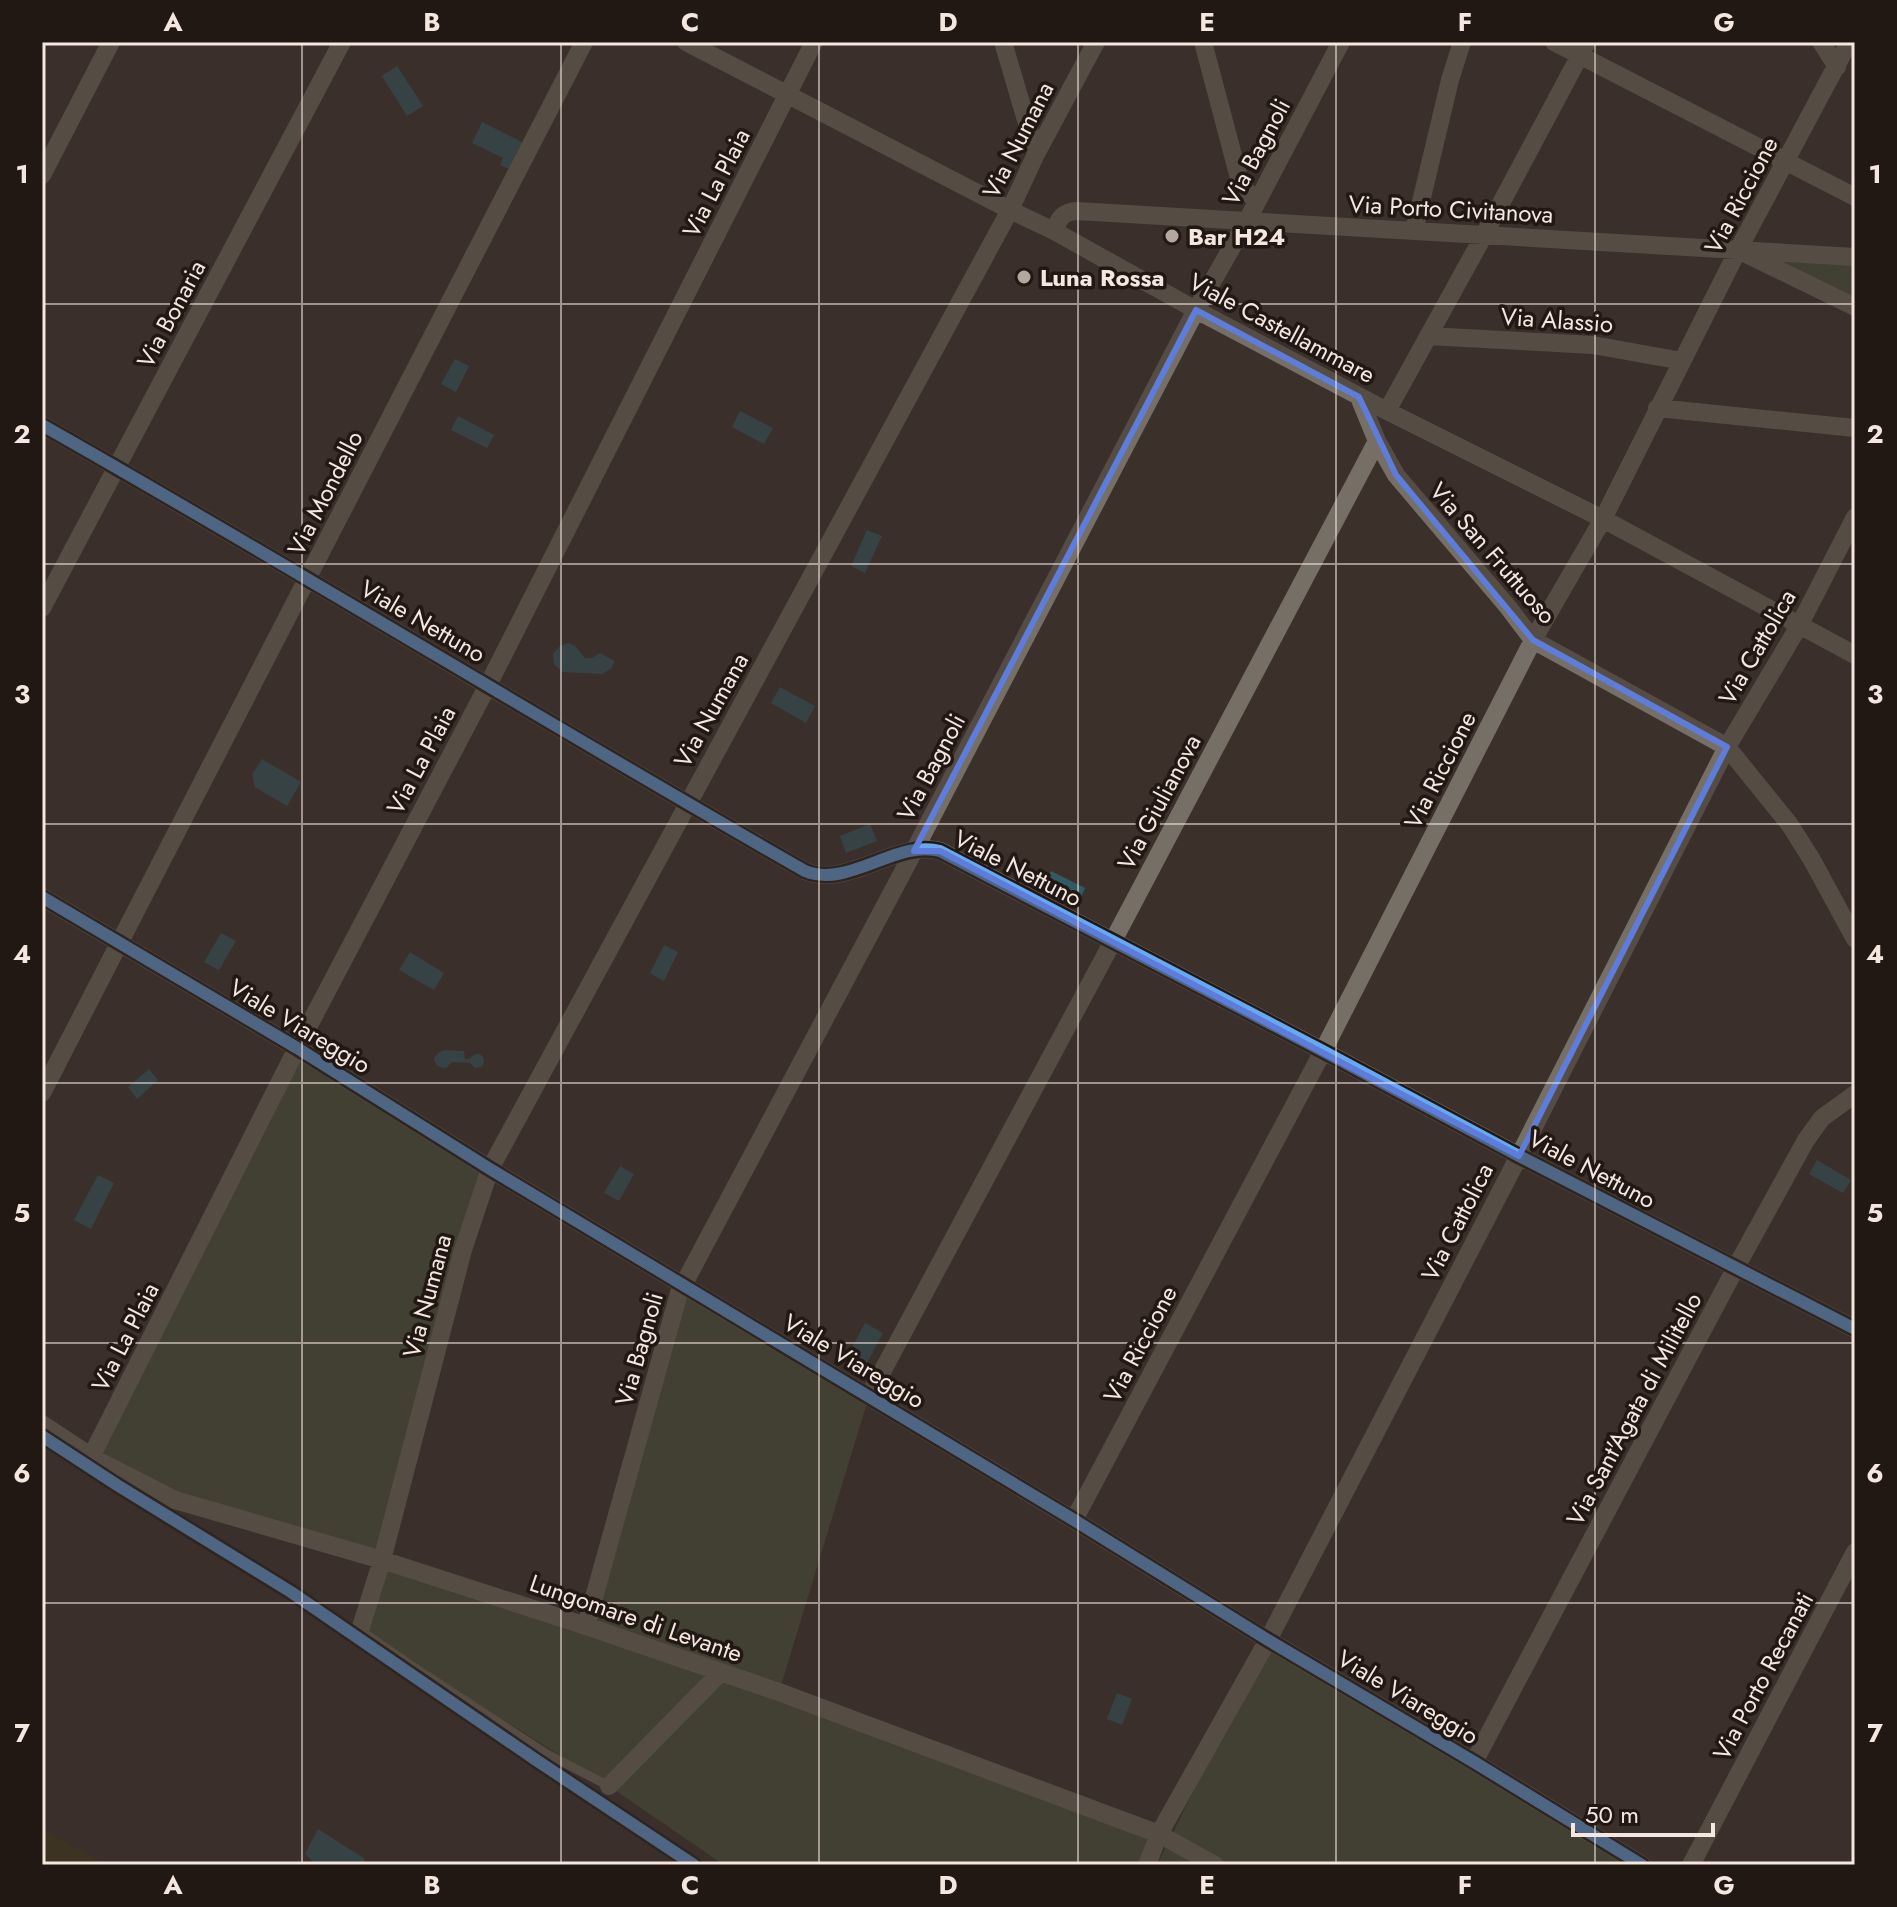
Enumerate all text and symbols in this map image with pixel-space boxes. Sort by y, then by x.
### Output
text: A [162,3,183,41]
text: B [423,3,441,41]
text: C [681,3,699,41]
text: D [938,3,958,41]
text: E [1199,3,1215,41]
text: F [1458,3,1472,41]
text: G [1713,3,1735,41]
street label: Via Numana [974,76,1062,204]
street label: Via Bagnoli [1213,92,1299,212]
street label: Via La Plaia [674,122,758,244]
street label: Via Riccione [1696,130,1786,260]
text: 1 [15,155,29,193]
text: 1 [1868,155,1882,193]
street label: Via Porto Civitanova [1348,186,1554,232]
place label: Bar H24 [1188,219,1285,254]
marker: Bar H24 [1163,227,1181,245]
street label: Via Bonaria [128,254,214,374]
place label: Luna Rossa [1040,260,1164,295]
street label: Viale Castellammare [1183,264,1381,392]
marker: Luna Rossa [1015,268,1033,286]
street label: Via Alassio [1500,299,1614,341]
text: 2 [13,415,31,453]
text: 2 [1866,415,1884,453]
street label: Via Mondello [279,424,371,562]
street label: Via San Fruttuoso [1422,474,1564,632]
street label: Viale Nettuno [354,571,492,671]
street label: Via Cattolica [1710,583,1804,711]
street label: Via Numana [665,646,757,774]
text: 3 [14,675,30,713]
text: 3 [1867,675,1883,713]
street label: Via La Plaia [378,700,464,820]
street label: Via Riccione [1395,705,1485,835]
street label: Via Bagnoli [888,707,974,827]
street label: Via Giulianova [1109,728,1209,876]
street label: Viale Nettuno [948,821,1088,915]
text: 4 [13,935,31,973]
text: 4 [1866,935,1884,973]
street label: Viale Viareggio [223,970,377,1082]
street label: Viale Nettuno [1522,1121,1662,1217]
street label: Via Cattolica [1412,1157,1502,1287]
text: 5 [14,1194,30,1232]
text: 5 [1867,1194,1883,1232]
street label: Via Numana [394,1230,460,1362]
street label: Via La Plaia [83,1276,167,1398]
street label: Via Riccione [1095,1279,1185,1409]
street label: Via Sant'Agata di Militello [1558,1286,1710,1532]
street label: Via Bagnoli [606,1288,672,1410]
street label: Viale Viareggio [777,1305,931,1417]
text: 6 [13,1454,31,1492]
text: 6 [1866,1454,1884,1492]
street label: Lungomare di Levante [525,1565,747,1671]
street label: Via Porto Recanati [1704,1586,1822,1766]
street label: Viale Viareggio [1331,1641,1485,1753]
text: 7 [14,1714,30,1752]
text: 7 [1867,1714,1883,1752]
scale bar [1573,1787,1713,1837]
text: 50 m [1585,1797,1639,1832]
text: A [162,1866,183,1904]
text: B [423,1866,441,1904]
text: C [681,1866,699,1904]
text: D [938,1866,958,1904]
text: E [1199,1866,1215,1904]
text: F [1458,1866,1472,1904]
text: G [1713,1866,1735,1904]

